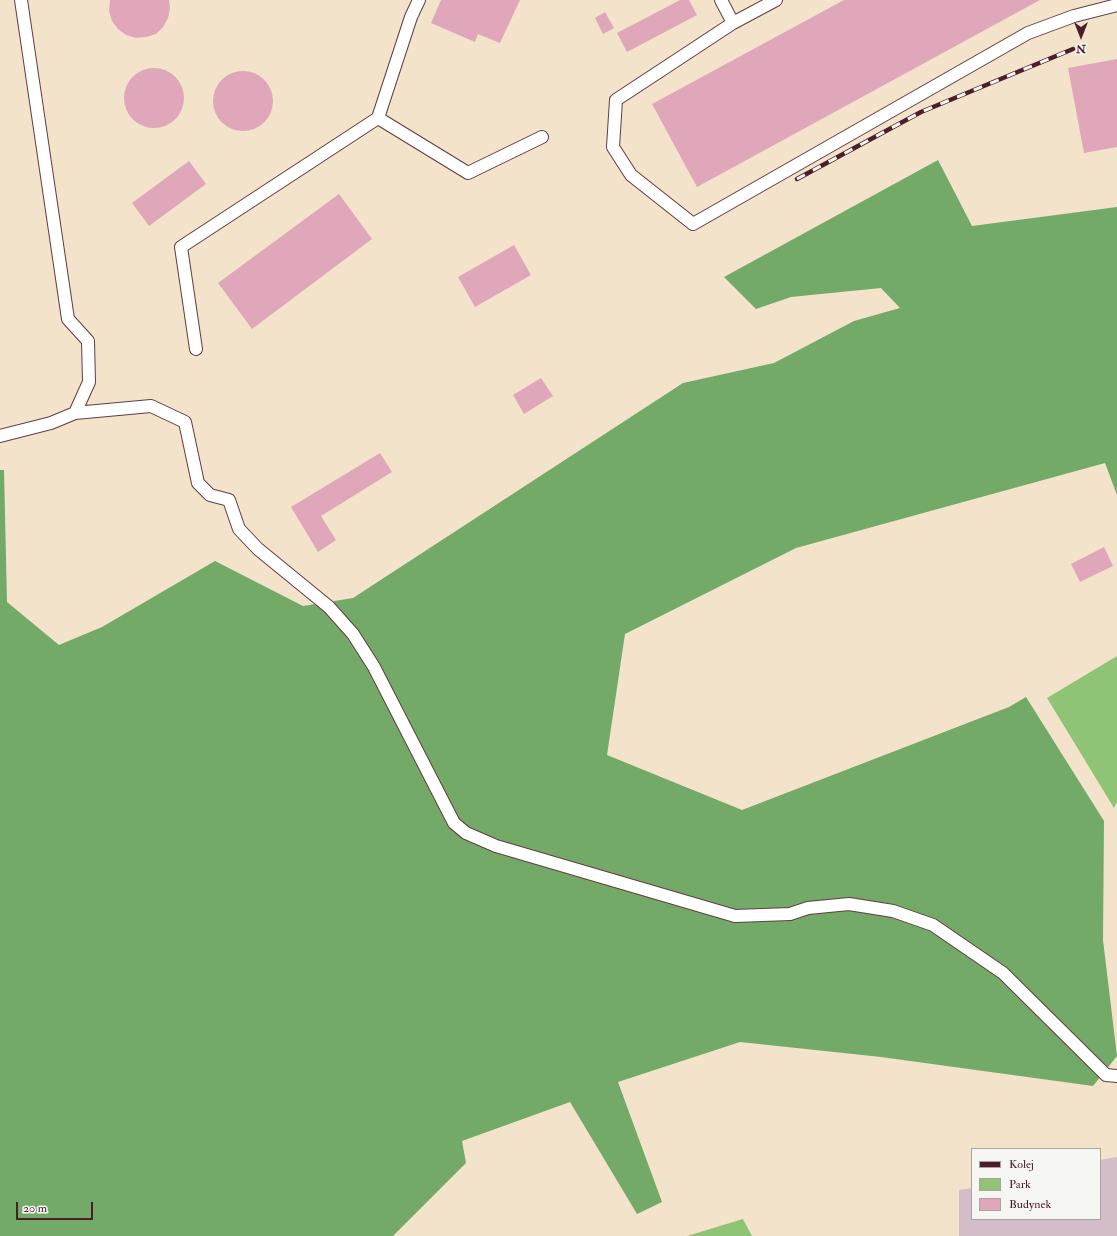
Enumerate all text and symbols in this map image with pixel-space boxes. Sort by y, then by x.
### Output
north arrow [1061,16,1101,56]
text: N [1076,42,1086,55]
legend [971,1148,1101,1220]
text: Kolej [1009,1157,1034,1172]
text: Park [1009,1177,1031,1192]
scale bar [18,1194,95,1220]
text: Budynek [1009,1197,1051,1212]
text: 20 m [23,1201,47,1216]

